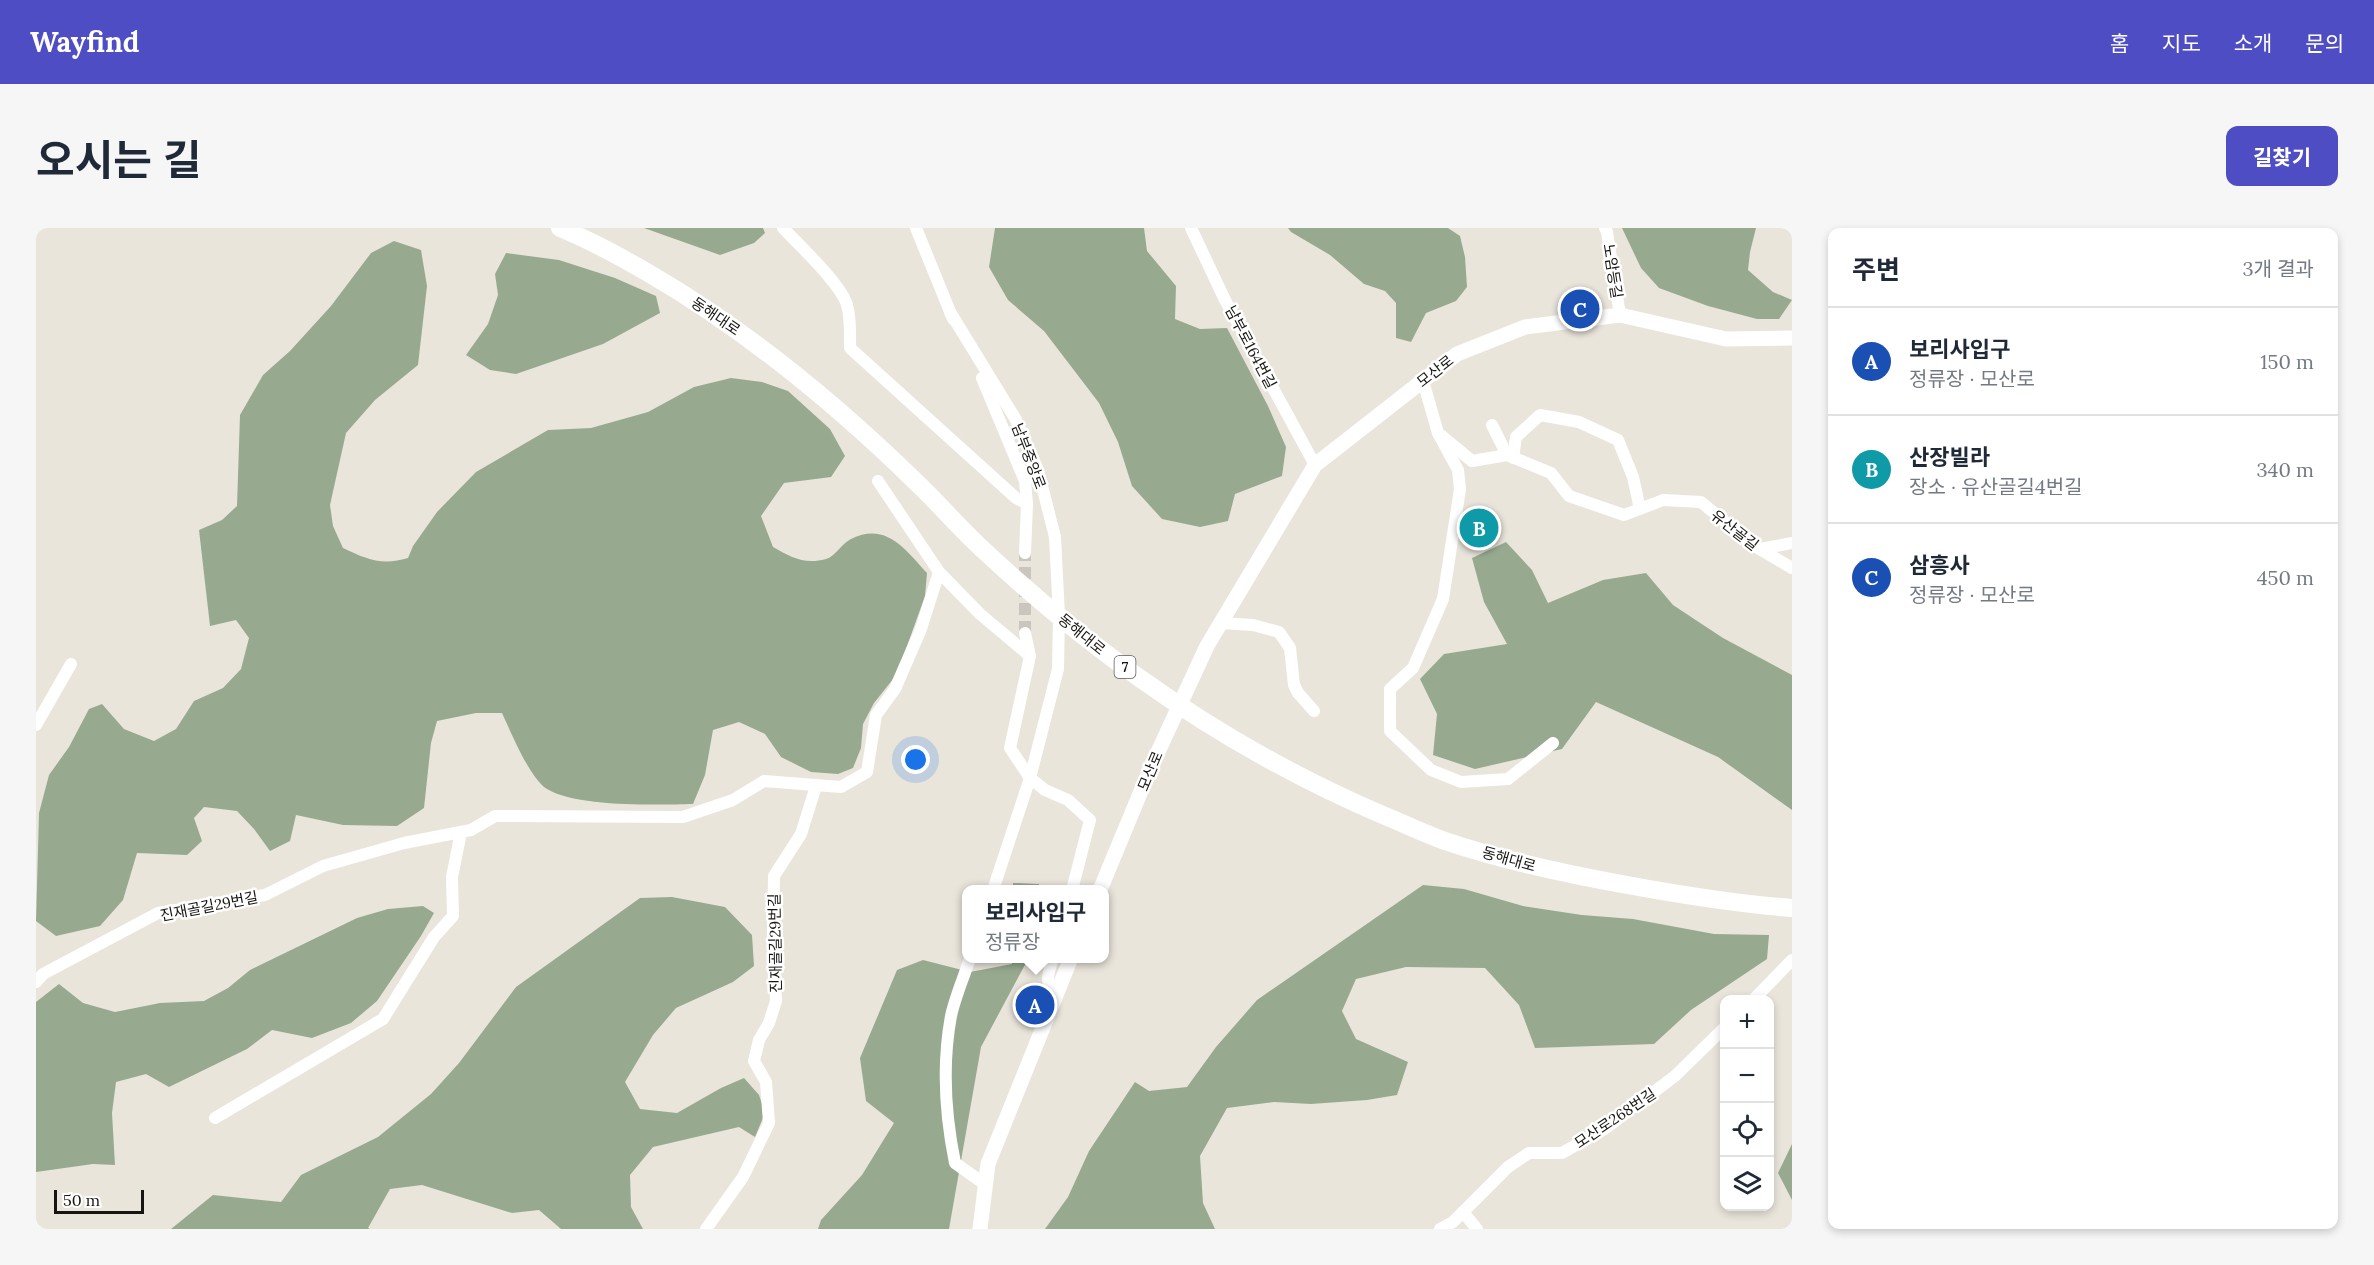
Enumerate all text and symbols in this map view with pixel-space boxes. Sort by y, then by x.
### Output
text: Wayfind [30,24,139,60]
text: 홈 [2110,30,2129,57]
text: 지도 [2162,30,2201,57]
text: 소개 [2234,30,2272,57]
text: 문의 [2305,30,2344,57]
button: 길찾기 [2226,126,2338,186]
text: 오시는 길 [36,133,202,187]
street label: 노암등길 [1599,242,1627,300]
text: 주변 [1852,253,1900,286]
text: 3개 결과 [2242,256,2314,281]
pin: C [1560,286,1600,332]
street label: 동해대로 [688,293,744,339]
street label: 남부로164번길 [1221,302,1281,392]
text: 보리사입구 [1909,335,2010,363]
text: A [1865,349,1878,374]
text: 150 m [2260,349,2314,374]
street label: 모산로 [1413,351,1457,391]
text: 정류장 · 모산로 [1909,366,2035,391]
street label: 남부중앙로 [1008,420,1050,492]
text: 산장빌라 [1909,443,1990,471]
text: B [1865,457,1878,482]
text: 340 m [2256,457,2314,482]
text: 장소 · 유산골길4번길 [1909,474,2083,499]
pin: B [1460,506,1498,550]
street label: 유산골길 [1707,506,1763,554]
text: 삼흥사 [1909,551,1970,579]
text: C [1865,565,1878,590]
text: 450 m [2257,565,2314,590]
text: 정류장 · 모산로 [1909,582,2035,607]
street label: 동해대로 [1055,609,1109,659]
road number: 7 [1114,656,1136,678]
your location [901,745,930,774]
street label: 모산로 [1133,748,1167,794]
street label: 동해대로 [1480,842,1538,876]
popup [962,885,1109,963]
street label: 진재골길29번길 [158,887,260,925]
street label: 진재골길29번길 [765,893,785,993]
text: 보리사입구 [985,898,1086,926]
text: 정류장 [985,929,1040,954]
pin: A [1016,982,1054,1028]
map controls [1720,995,1774,1211]
button: + [1720,995,1774,1049]
button: − [1720,1049,1774,1103]
street label: 모산로268번길 [1571,1084,1659,1152]
button: locate [1720,1103,1774,1157]
button: layers [1720,1157,1774,1211]
scale bar [54,1187,144,1214]
text: 50 m [63,1190,100,1210]

